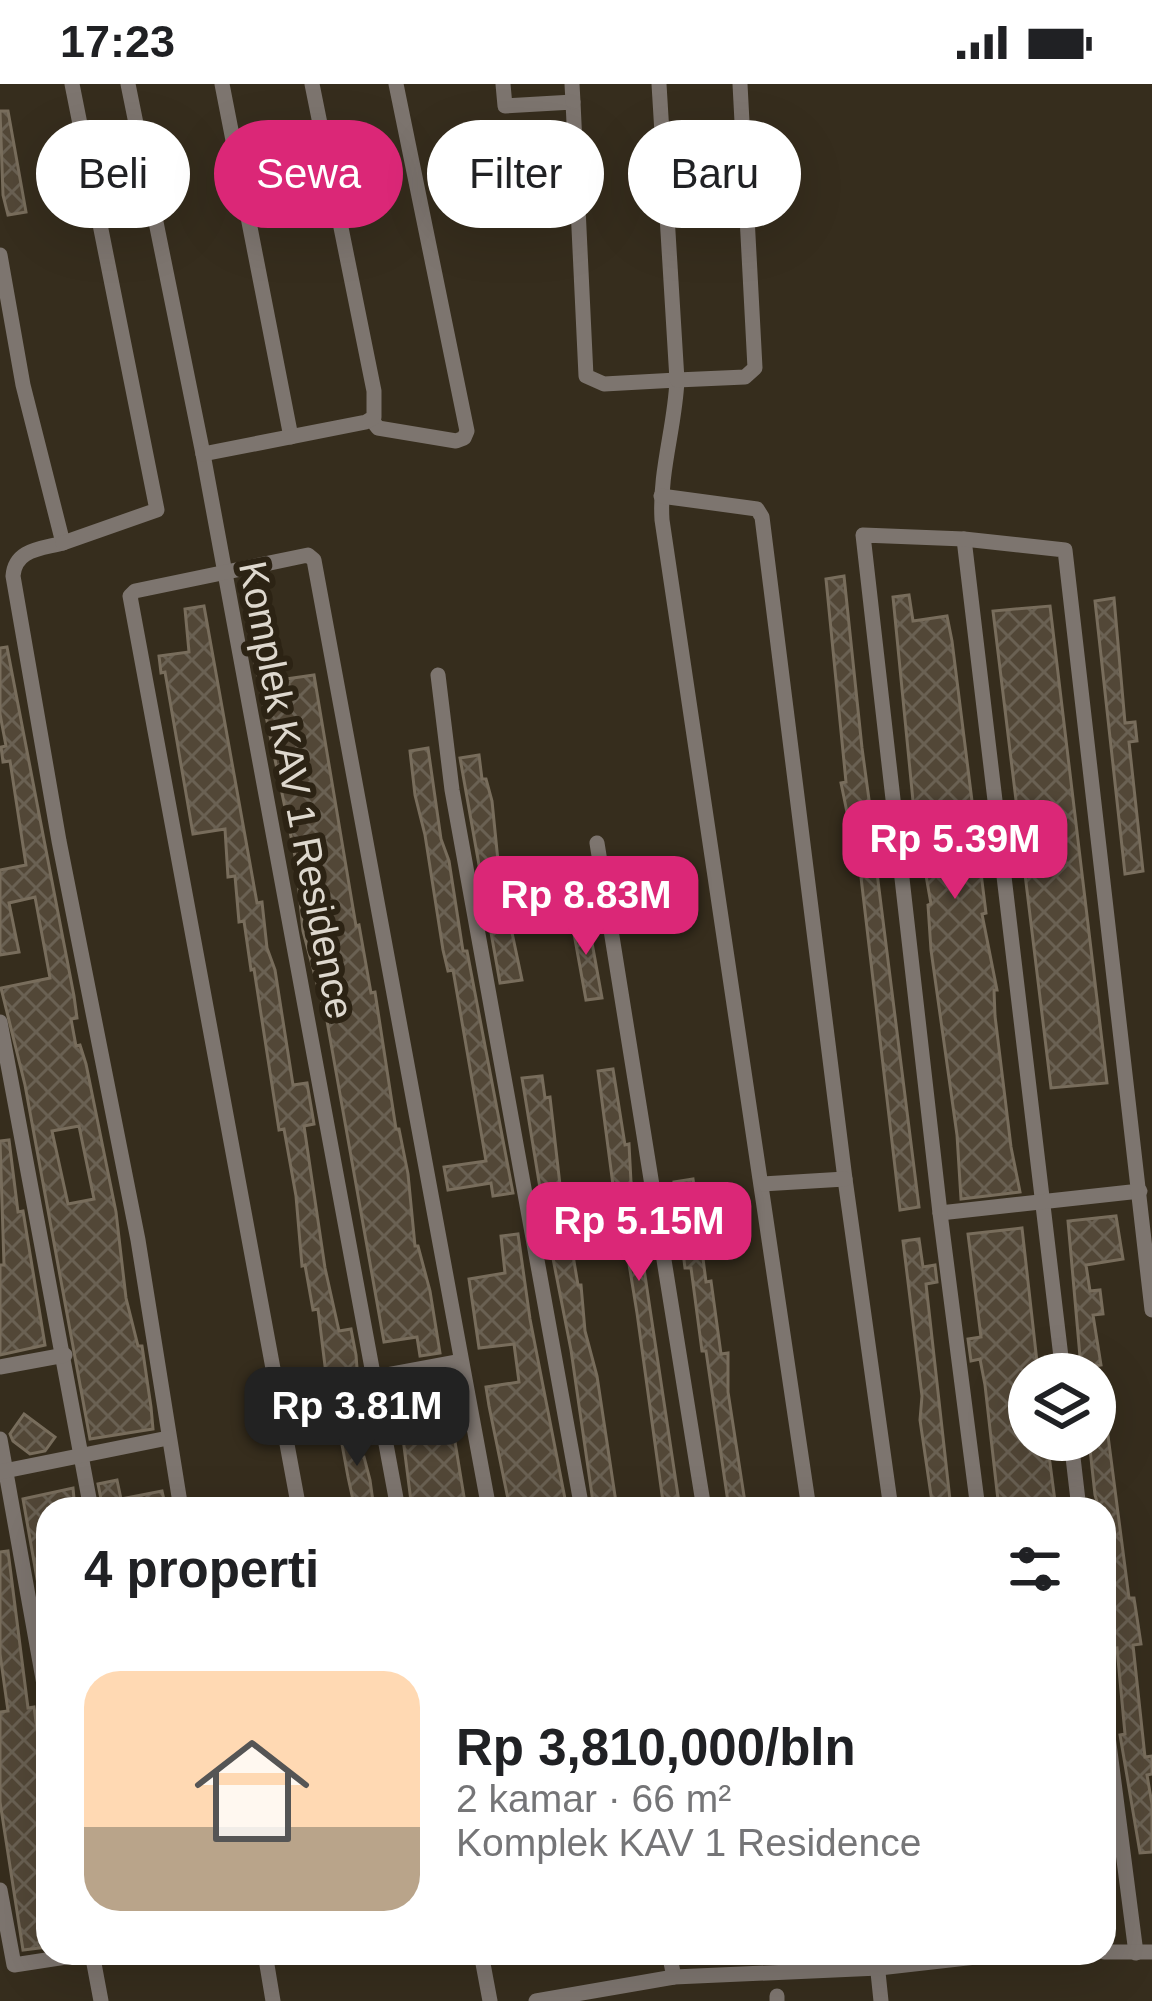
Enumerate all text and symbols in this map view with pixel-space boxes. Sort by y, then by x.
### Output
text: 17:23 [60,16,175,67]
chip: Beli [36,120,190,228]
chip: Sewa [214,120,403,228]
chip: Filter [427,120,604,228]
chip: Baru [628,120,801,228]
street label: Komplek KAV 1 Residence [231,558,362,1023]
pin: Rp 5.39M [831,800,1079,902]
text: Rp 5.39M [869,817,1041,860]
pin: Rp 8.83M [462,856,710,958]
text: Rp 8.83M [500,873,672,916]
pin: Rp 5.15M [515,1182,763,1284]
text: Rp 5.15M [553,1199,725,1242]
map controls [1008,1353,1116,1461]
button: layers [1008,1353,1116,1461]
pin: Rp 3.81M [233,1367,481,1469]
text: Rp 3.81M [271,1384,443,1427]
icon: filters [1002,1536,1068,1602]
text: 4 properti [84,1541,319,1598]
icon: home [180,1719,324,1863]
text: Rp 3,810,000/bln [456,1719,856,1776]
text: 2 kamar · 66 m² [456,1777,731,1820]
text: Komplek KAV 1 Residence [456,1821,921,1864]

